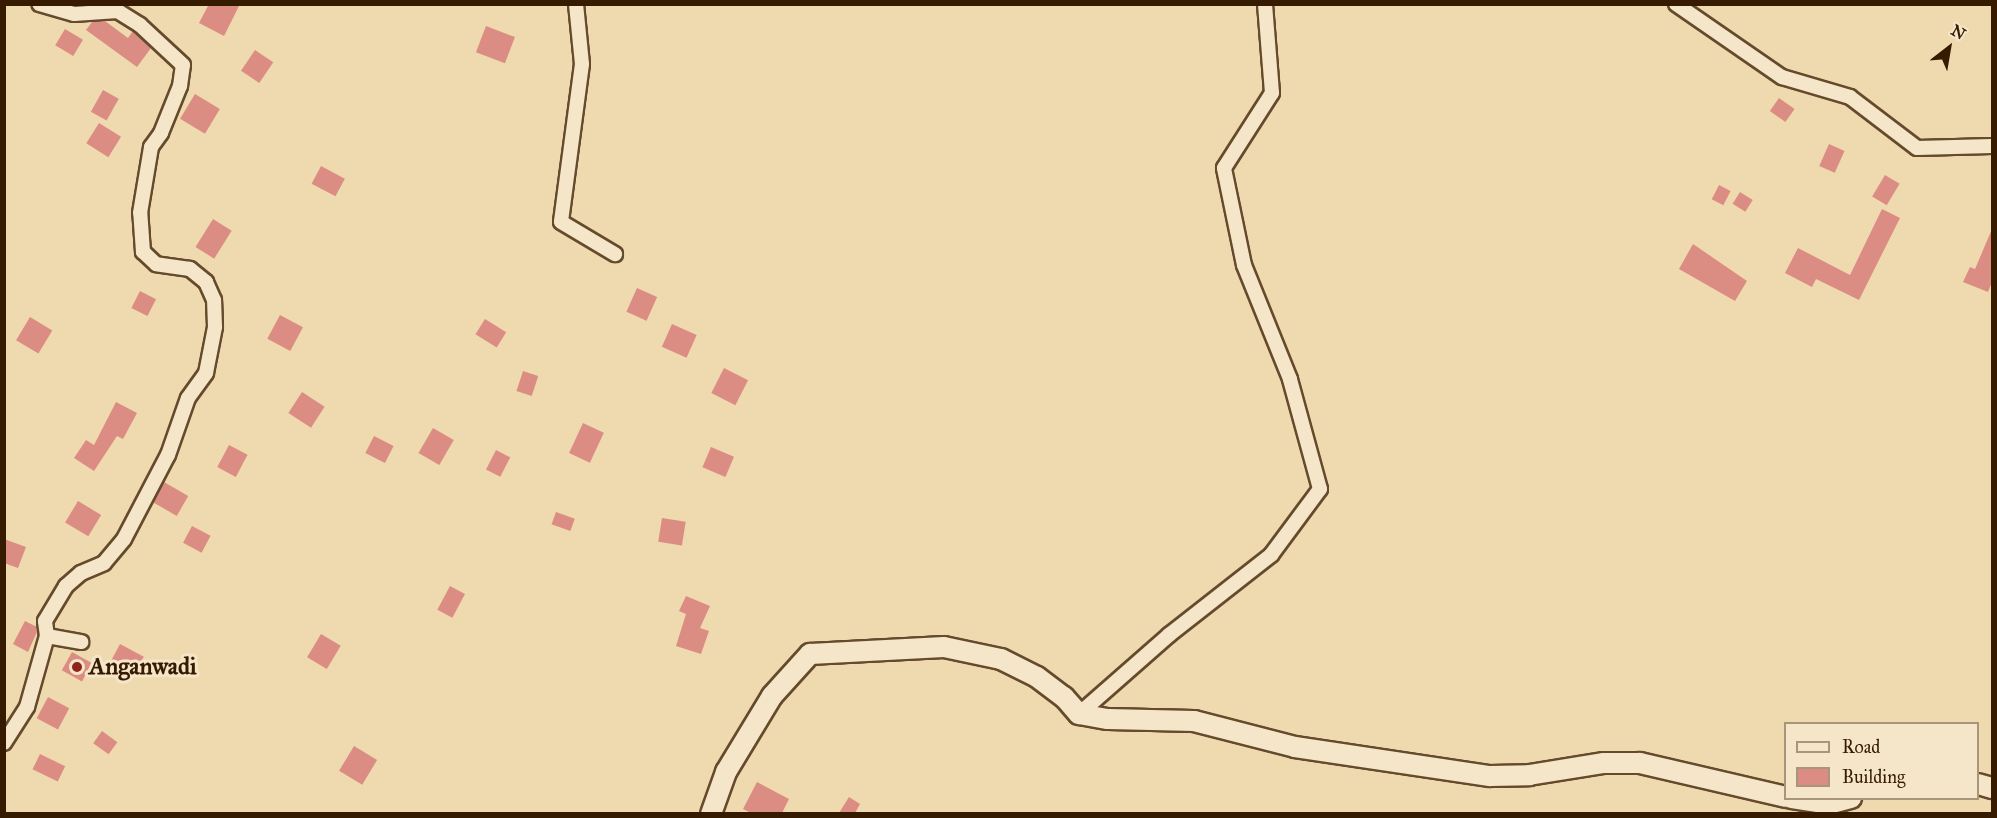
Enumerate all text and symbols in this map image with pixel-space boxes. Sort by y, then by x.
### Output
north arrow [1919,18,1979,78]
text: N [1948,20,1969,44]
place label: Anganwadi [89,653,197,681]
marker: Anganwadi [70,660,84,674]
legend [1784,722,1979,800]
text: Road [1842,736,1880,758]
text: Building [1842,766,1905,788]

